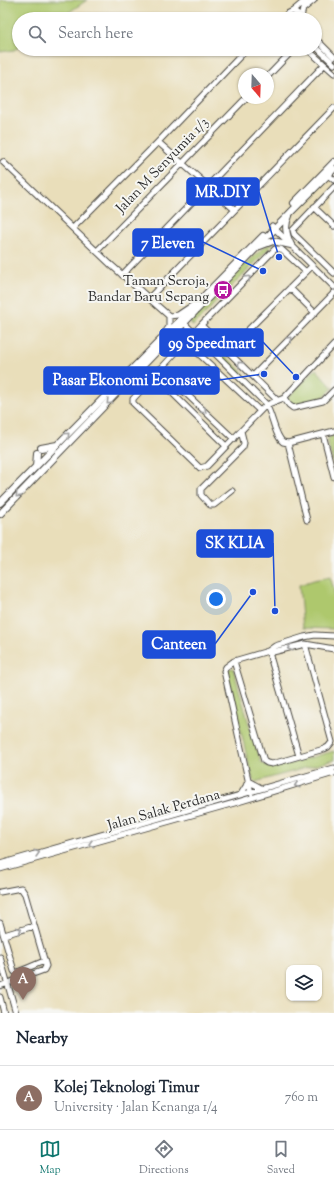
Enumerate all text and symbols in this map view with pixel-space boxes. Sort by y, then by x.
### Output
search box [12,12,322,56]
icon: search [26,23,48,45]
text: Search here [58,24,133,45]
north arrow [238,68,274,104]
street label: Jalan M Senyumia 1/3 [111,113,214,219]
callout: MR.DIY [187,178,259,205]
text: MR.DIY [195,183,251,204]
callout: 7 Eleven [133,229,203,256]
text: 7 Eleven [141,234,195,255]
place label: Taman Seroja, Bandar Baru Sepang [88,272,209,308]
one-way arrow [243,275,251,283]
bus stop icon: Taman Seroja, Bandar Baru Sepang [212,279,234,301]
callout: 99 Speedmart [160,329,263,356]
text: 99 Speedmart [168,334,257,355]
one-way arrow [285,336,293,344]
one-way arrow [237,361,245,369]
callout: Pasar Ekonomi Econsave [44,367,219,394]
text: Pasar Ekonomi Econsave [53,371,211,392]
one-way arrow [106,397,114,405]
one-way arrow [199,406,207,414]
one-way arrow [62,432,70,440]
one-way arrow [15,490,23,498]
callout: SK KLIA [197,530,273,557]
text: SK KLIA [205,534,266,555]
your location [206,589,226,609]
callout: Canteen [143,631,215,658]
text: Canteen [151,635,207,656]
one-way arrow [287,643,294,652]
one-way arrow [293,780,300,789]
street label: Jalan Salak Perdana [104,785,223,837]
one-way arrow [88,839,95,848]
one-way arrow [34,849,41,858]
one-way arrow [15,927,22,935]
map controls [286,965,322,1001]
button: layers [286,965,322,1001]
pin: A [10,967,36,1000]
text: Nearby [16,1027,68,1051]
text: Kolej Teknologi Timur [54,1078,199,1099]
text: A [24,1089,34,1107]
text: 760 m [285,1089,318,1107]
text: University · Jalan Kenanga 1/4 [54,1099,218,1117]
tab: Map [39,1138,61,1178]
tab: Directions [139,1138,189,1178]
tab: Saved [267,1138,295,1178]

